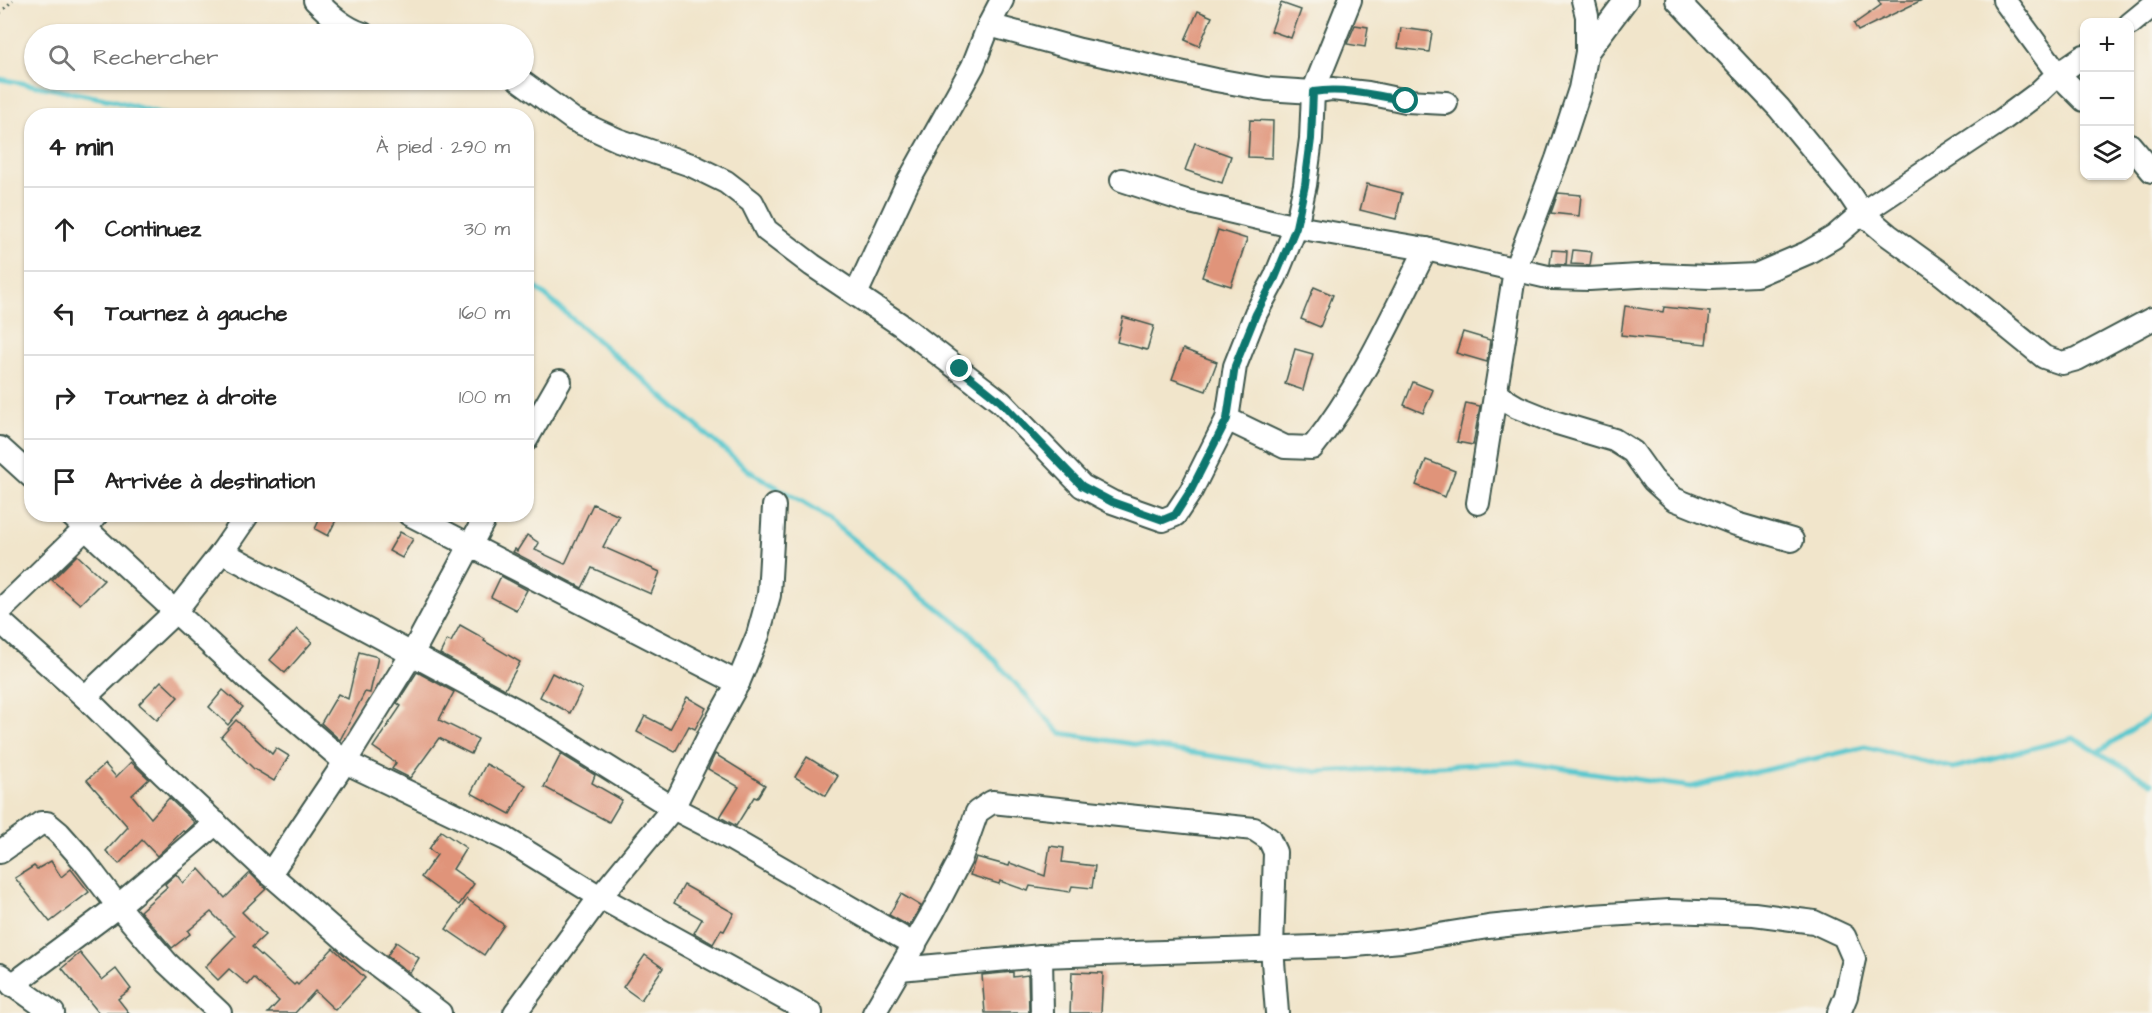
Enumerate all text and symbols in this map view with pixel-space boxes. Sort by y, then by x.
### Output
map controls [2080,18,2134,180]
button: + [2080,18,2134,72]
search box [24,24,534,90]
icon: search [45,41,78,74]
text: Rechercher [93,42,218,73]
button: − [2080,72,2134,126]
route start [1392,87,1418,113]
button: layers [2080,126,2134,180]
text: 4 min [48,129,113,165]
text: À pied · 290 m [376,133,510,161]
icon: ahead [48,213,81,246]
text: Continuez [105,214,201,245]
text: 30 m [464,215,510,243]
icon: left [48,297,81,330]
text: Tournez à gauche [105,298,287,329]
text: 160 m [459,299,510,327]
route end [946,355,972,381]
icon: right [48,381,81,414]
text: Tournez à droite [105,382,277,413]
text: 100 m [459,383,510,411]
icon: arrive [48,465,81,498]
text: Arrivée à destination [105,466,315,497]

